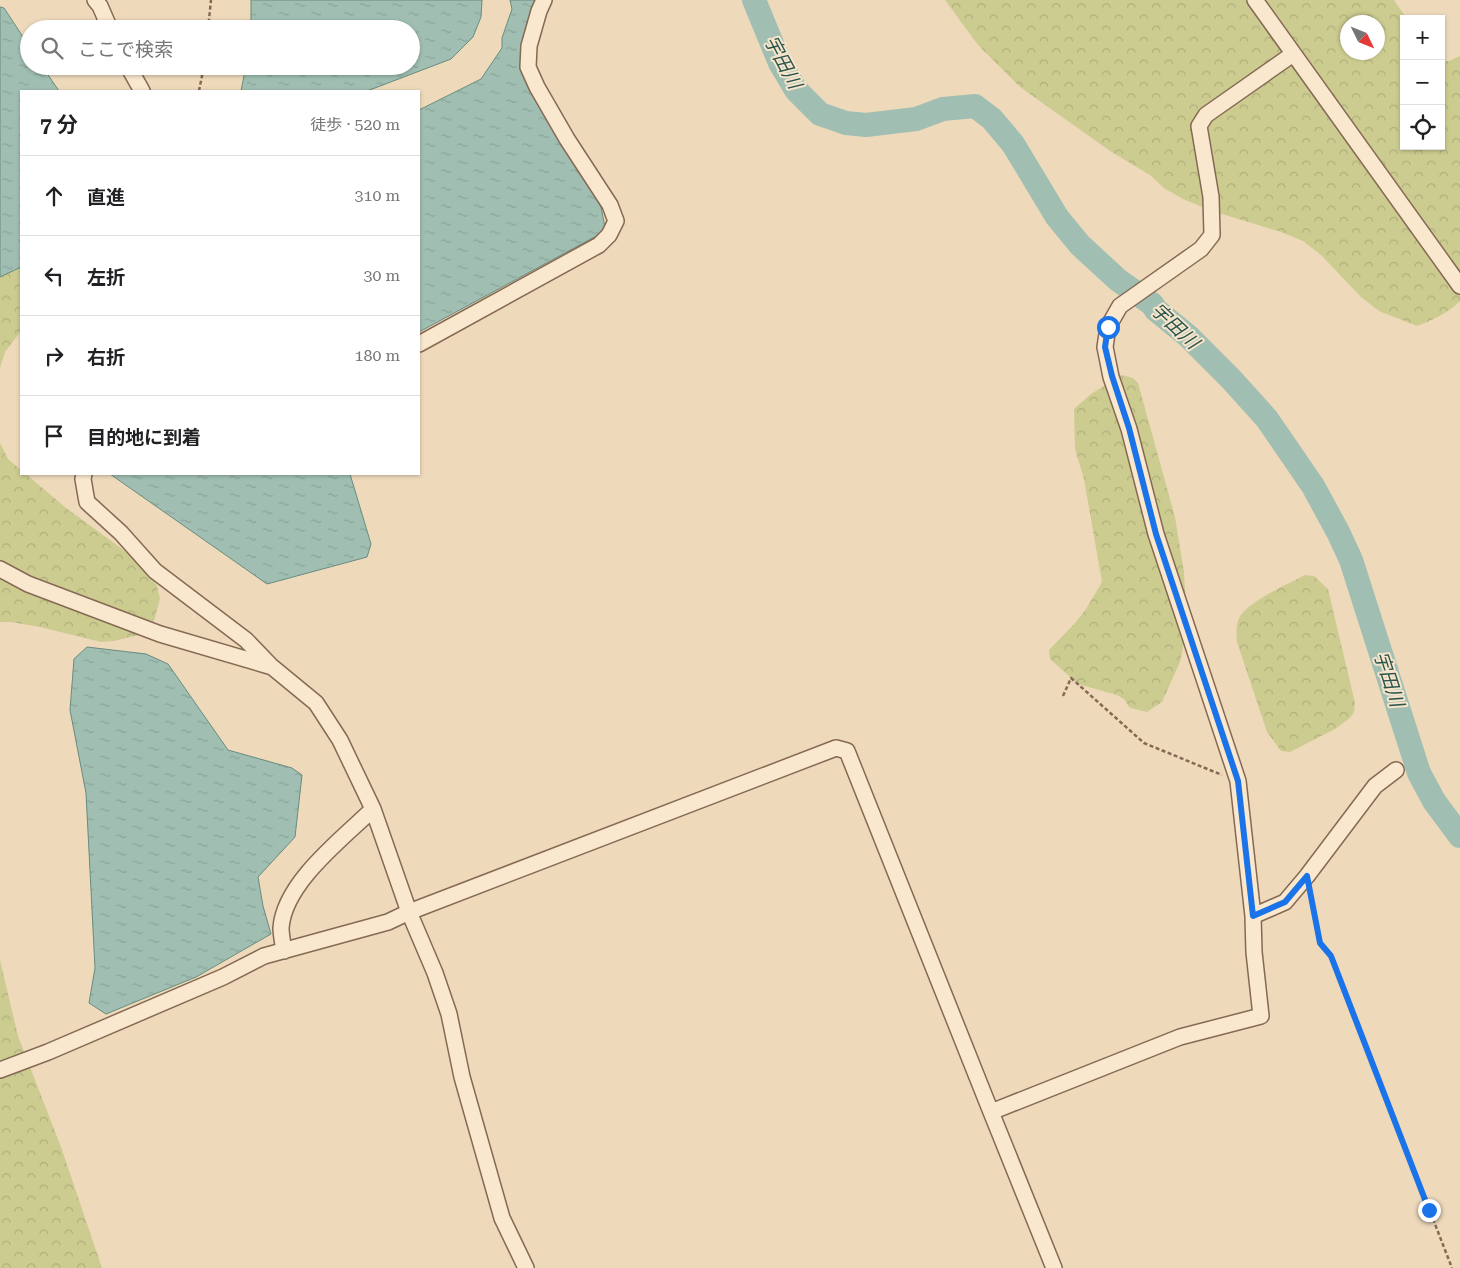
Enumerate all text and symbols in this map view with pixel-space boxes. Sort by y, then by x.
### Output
north arrow [1340,15,1385,60]
map controls [1400,15,1445,150]
button: + [1400,15,1445,60]
search box [20,20,420,75]
water label: 宇田川 [759,31,807,94]
icon: search [38,34,66,62]
text: ここで検索 [78,38,173,61]
button: − [1400,60,1445,105]
button: locate [1400,105,1445,150]
text: 7 分 [40,113,78,137]
text: 徒歩 · 520 m [310,115,400,134]
icon: ahead [40,182,68,210]
text: 直進 [87,186,125,209]
text: 310 m [354,186,400,205]
icon: left [40,262,68,290]
text: 左折 [87,266,125,289]
text: 30 m [363,266,400,285]
water label: 宇田川 [1146,298,1205,355]
route start [1097,316,1120,339]
icon: right [40,342,68,370]
text: 右折 [87,346,125,369]
text: 180 m [354,346,400,365]
icon: arrive [40,422,68,450]
text: 目的地に到着 [87,426,201,449]
water label: 宇田川 [1369,648,1409,712]
route end [1418,1199,1441,1222]

